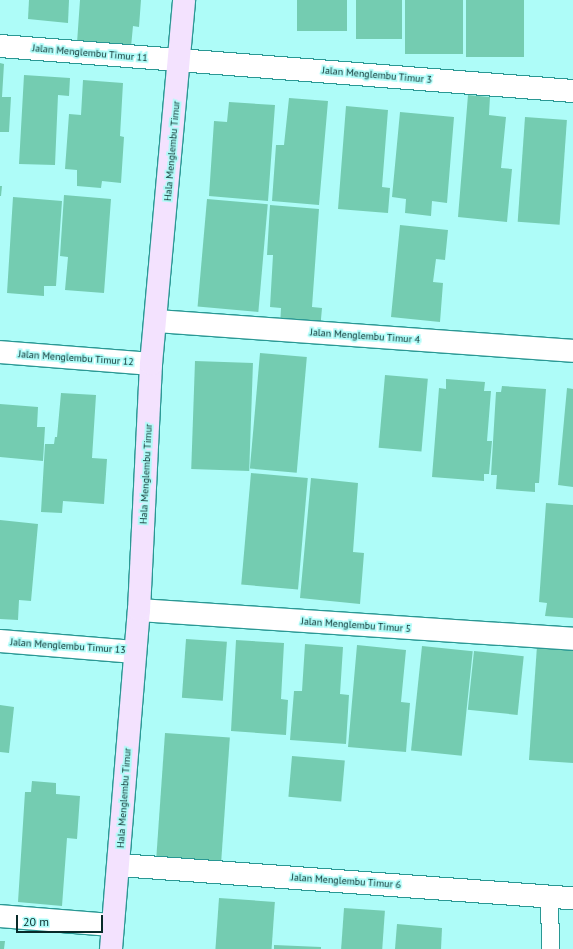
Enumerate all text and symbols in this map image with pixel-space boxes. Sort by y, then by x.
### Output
street label: Jalan Menglembu Timur 11 [32,42,148,64]
street label: Jalan Menglembu Timur 3 [321,64,433,86]
street label: Hala Menglembu Timur [162,100,182,202]
street label: Jalan Menglembu Timur 4 [309,326,421,346]
street label: Jalan Menglembu Timur 12 [18,348,134,368]
street label: Hala Menglembu Timur [137,423,155,525]
street label: Jalan Menglembu Timur 5 [300,615,412,635]
street label: Jalan Menglembu Timur 13 [10,636,126,656]
street label: Hala Menglembu Timur [114,747,134,849]
street label: Jalan Menglembu Timur 6 [290,871,402,891]
scale bar [18,907,105,933]
text: 20 m [23,914,49,929]

